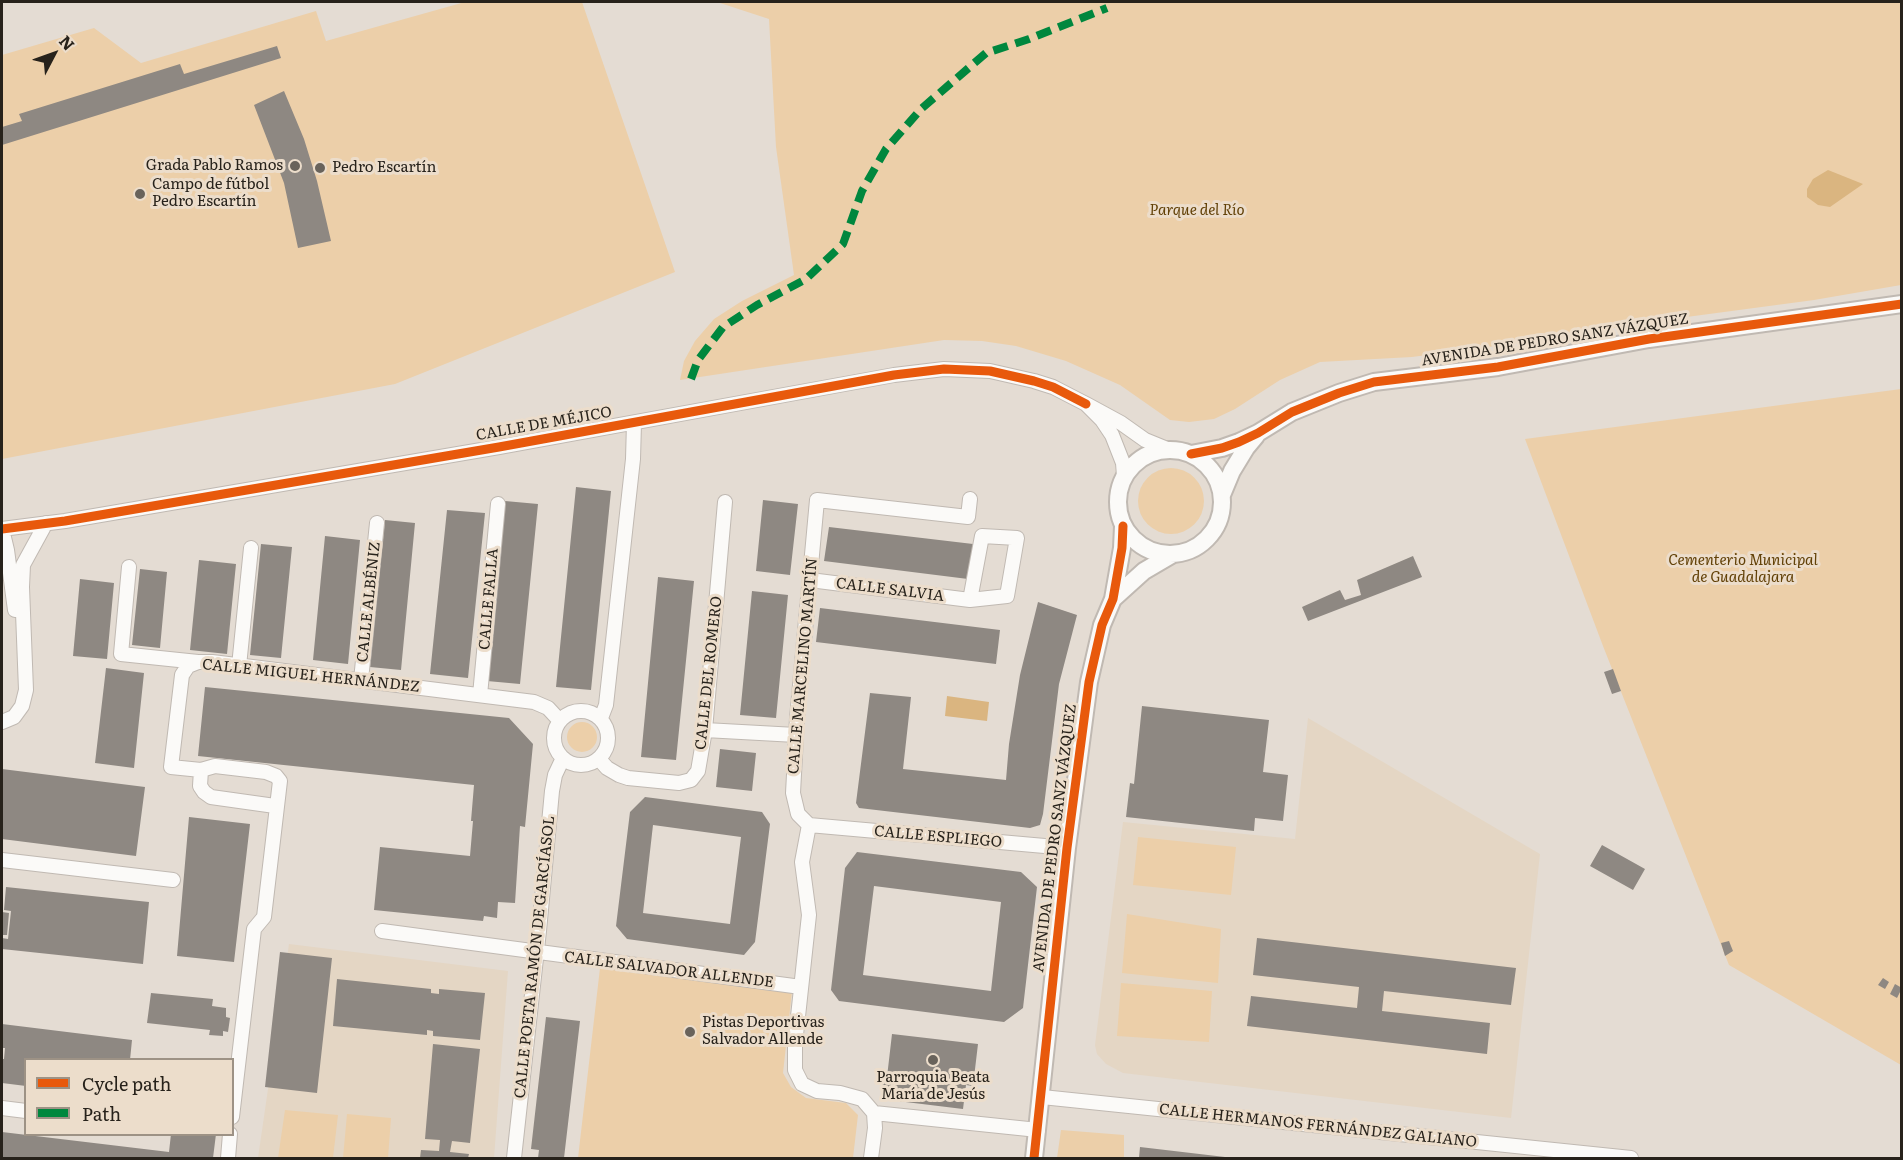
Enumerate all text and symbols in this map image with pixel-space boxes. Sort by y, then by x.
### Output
north arrow [24,24,84,84]
text: N [54,29,81,55]
place label: Grada Pablo Ramos [146,157,283,175]
marker: Grada Pablo Ramos [288,159,302,173]
place label: Pedro Escartín [332,159,436,177]
marker: Pedro Escartín [313,161,327,175]
place label: Campo de fútbol Pedro Escartín [152,176,269,211]
marker: Campo de fútbol Pedro Escartín [133,187,147,201]
park label: Parque del Río [1149,202,1245,220]
street label: AVENIDA DE PEDRO SANZ VÁZQUEZ [1420,310,1690,370]
street label: CALLE DE MÉJICO [475,403,613,445]
street label: CALLE ALBÉNIZ [354,541,384,663]
street label: CALLE FALLA [476,547,502,651]
park label: Cementerio Municipal de Guadalajara [1668,552,1818,587]
street label: CALLE MARCELINO MARTÍN [785,557,821,775]
street label: CALLE SALVIA [835,574,945,606]
street label: CALLE DEL ROMERO [692,595,726,751]
street label: CALLE MIGUEL HERNÁNDEZ [201,656,421,696]
street label: AVENIDA DE PEDRO SANZ VÁZQUEZ [1030,703,1080,973]
street label: CALLE POETA RAMÓN DE GARCÍASOL [511,815,559,1099]
street label: CALLE ESPLIEGO [873,822,1003,852]
street label: CALLE SALVADOR ALLENDE [563,948,775,992]
place label: Pistas Deportivas Salvador Allende [702,1014,824,1049]
marker: Pistas Deportivas Salvador Allende [683,1025,697,1039]
marker: Parroquia Beata María de Jesús [926,1053,940,1067]
legend [24,1058,234,1136]
place label: Parroquia Beata María de Jesús [876,1069,990,1104]
text: Cycle path [82,1070,171,1097]
text: Path [82,1100,121,1127]
street label: CALLE HERMANOS FERNÁNDEZ GALIANO [1158,1100,1478,1152]

